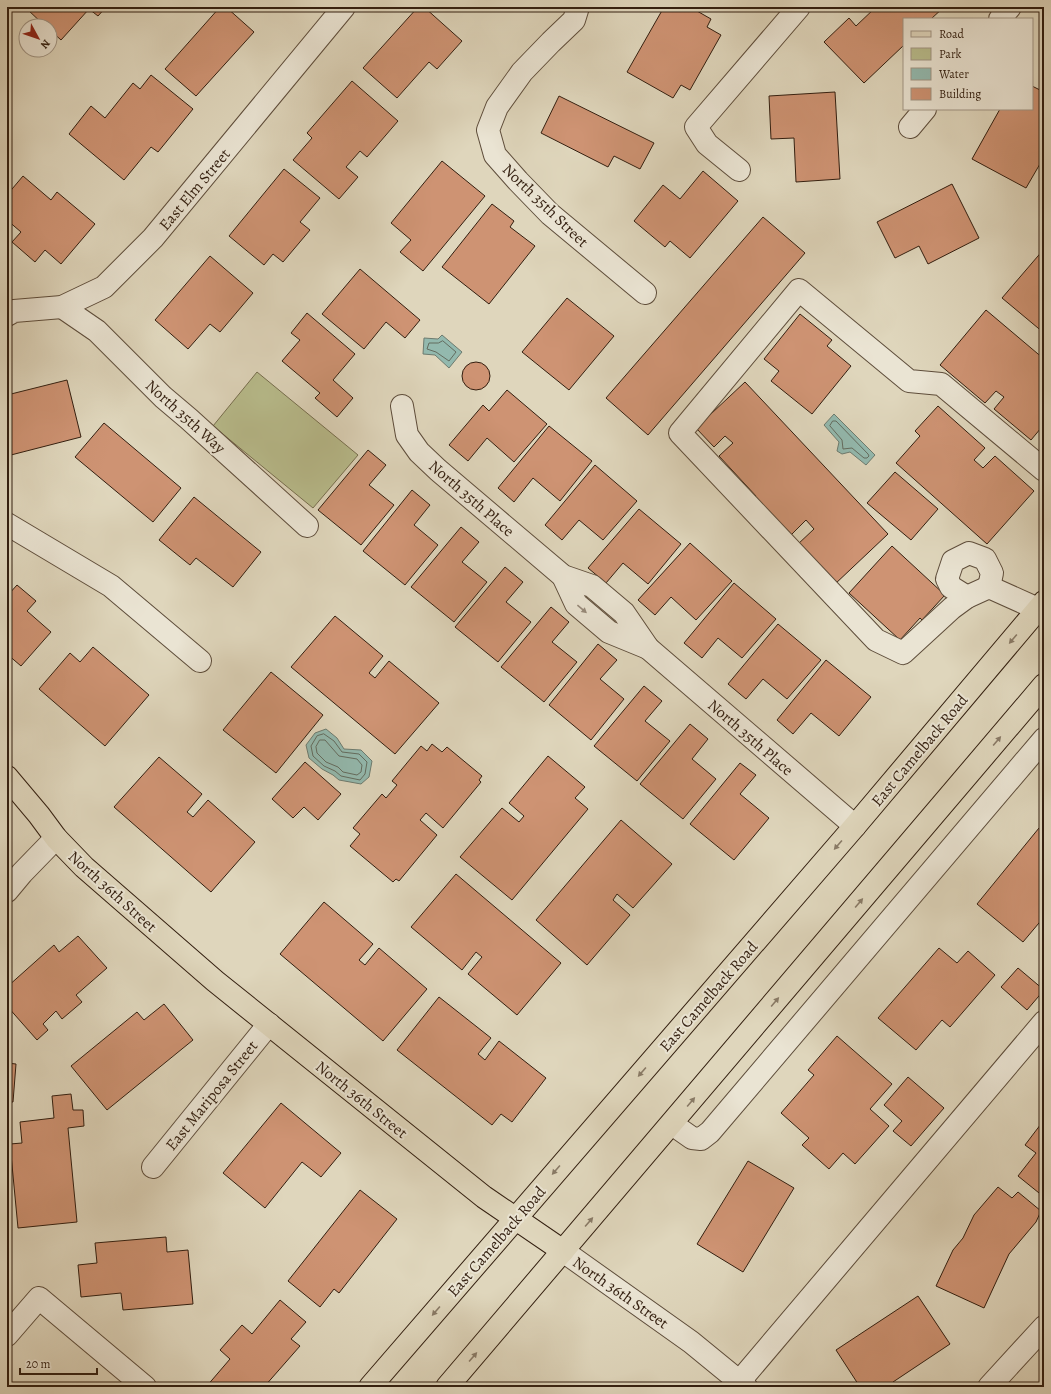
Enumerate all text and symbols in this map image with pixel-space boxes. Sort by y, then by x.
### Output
north arrow [18,18,58,58]
legend [903,18,1033,110]
text: Road [939,26,965,42]
text: N [37,36,54,52]
text: Park [939,46,962,62]
text: Water [938,66,969,82]
text: Building [939,86,981,102]
street label: East Elm Street [154,144,236,235]
street label: North 35th Street [497,159,593,253]
street label: North 35th Way [141,375,231,459]
street label: North 35th Place [424,455,519,542]
one-way arrow [577,605,587,614]
one-way arrow [1008,634,1017,644]
street label: East Camelback Road [866,690,973,811]
street label: North 35th Place [703,694,798,781]
one-way arrow [992,736,1001,746]
one-way arrow [834,840,843,851]
street label: North 36th Street [63,846,162,938]
one-way arrow [855,898,864,908]
street label: East Camelback Road [654,936,763,1057]
one-way arrow [771,997,780,1008]
street label: East Mariposa Street [161,1036,263,1155]
street label: North 36th Street [311,1056,412,1144]
one-way arrow [637,1067,646,1078]
one-way arrow [687,1096,696,1107]
one-way arrow [552,1165,561,1176]
street label: East Camelback Road [442,1181,551,1302]
one-way arrow [584,1216,593,1227]
street label: North 36th Street [568,1251,673,1334]
one-way arrow [431,1306,440,1316]
scale bar [20,1350,97,1376]
one-way arrow [468,1352,477,1363]
text: 20 m [26,1356,50,1372]

